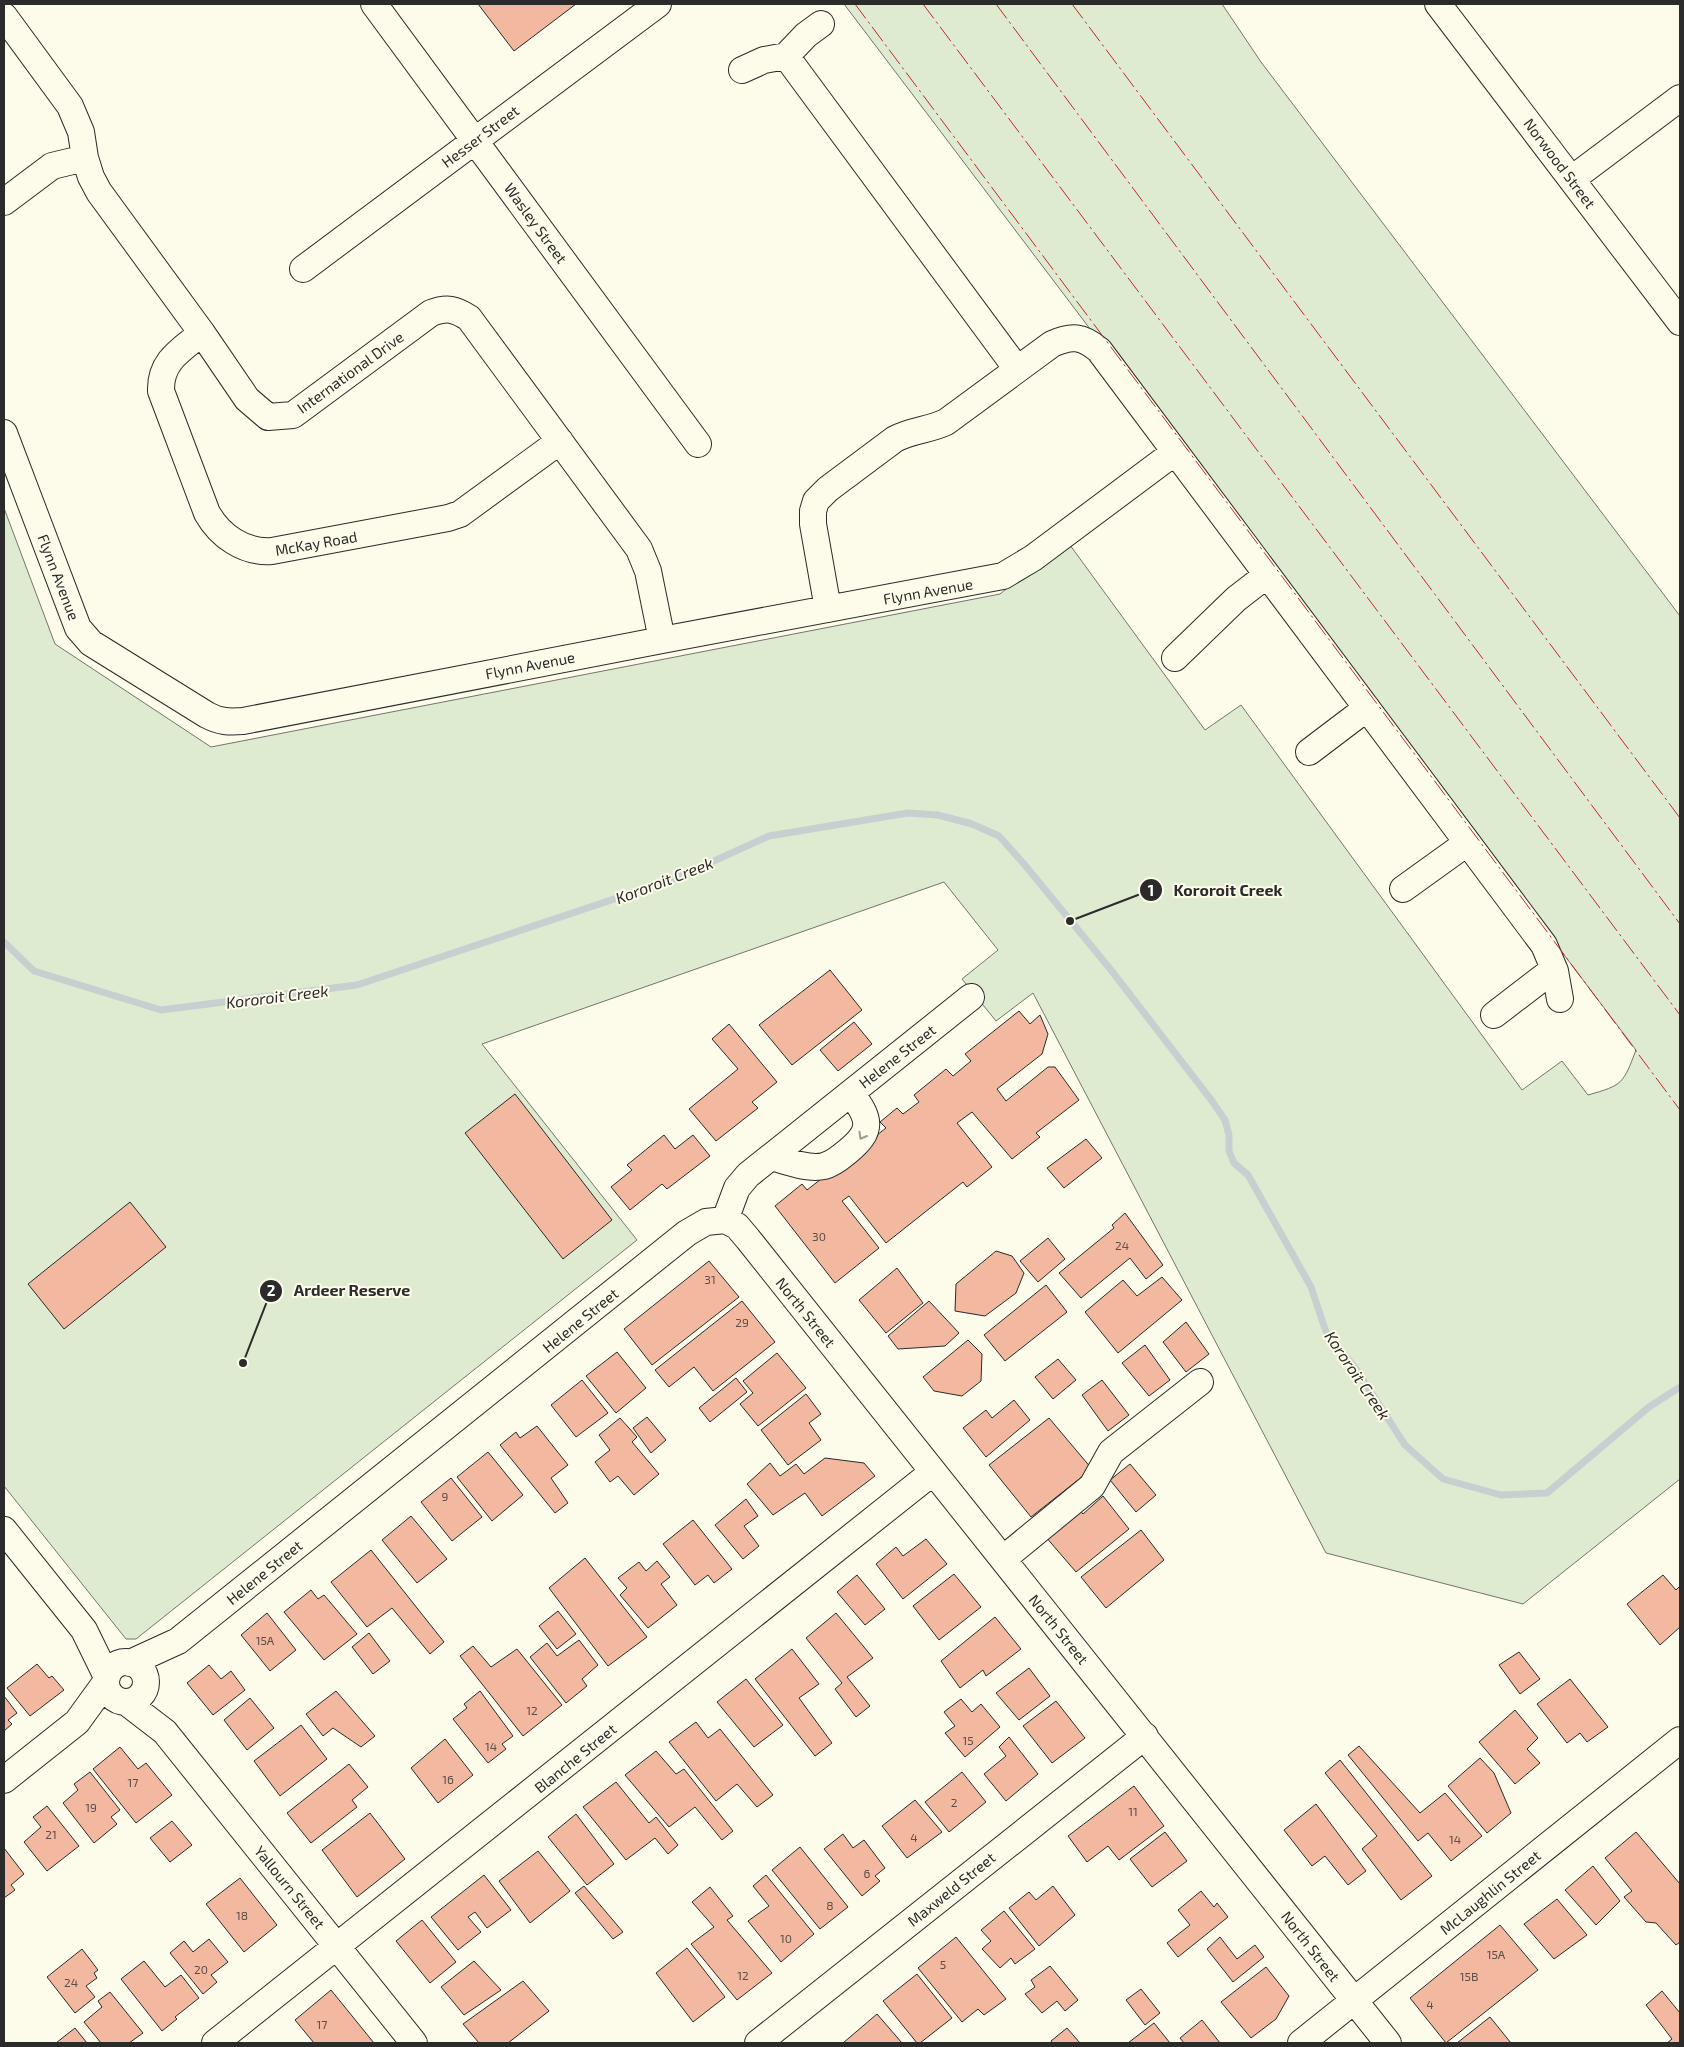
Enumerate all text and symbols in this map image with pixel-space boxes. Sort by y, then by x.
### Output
street label: Hesser Street [438,101,522,171]
street label: Norwood Street [1520,114,1600,212]
street label: Wasley Street [501,179,571,267]
street label: International Drive [293,327,407,417]
street label: McKay Road [274,527,358,559]
street label: Flynn Avenue [34,531,84,623]
street label: Flynn Avenue [882,574,974,608]
street label: Flynn Avenue [484,647,576,683]
water label: Kororoit Creek [612,853,716,907]
callout: Kororoit Creek [1138,875,1292,906]
text: Kororoit Creek [1173,880,1283,899]
text: 1 [1148,881,1154,899]
water label: Kororoit Creek [225,980,329,1012]
street label: Helene Street [855,1020,939,1092]
one-way arrow [858,1131,868,1140]
house number: 30 [812,1229,826,1243]
house number: 24 [1115,1238,1129,1252]
house number: 31 [704,1272,716,1286]
street label: North Street [772,1273,840,1351]
callout: Ardeer Reserve [259,1275,420,1306]
text: Ardeer Reserve [294,1280,410,1299]
text: 2 [267,1281,276,1299]
street label: Helene Street [538,1284,622,1356]
house number: 29 [735,1315,749,1329]
water label: Kororoit Creek [1321,1327,1395,1423]
house number: 9 [442,1489,449,1503]
street label: Helene Street [222,1536,306,1608]
street label: North Street [1025,1590,1093,1668]
house number: 15A [256,1633,275,1647]
house number: 12 [526,1703,538,1717]
street label: Blanche Street [531,1719,620,1796]
house number: 15 [962,1733,974,1747]
house number: 14 [485,1739,497,1753]
house number: 16 [442,1772,454,1786]
house number: 17 [128,1775,138,1789]
house number: 2 [951,1795,958,1809]
house number: 19 [85,1800,97,1814]
house number: 11 [1128,1804,1138,1818]
house number: 21 [45,1827,57,1841]
house number: 4 [910,1830,918,1844]
house number: 14 [1449,1832,1461,1846]
street label: Yallourn Street [251,1842,329,1932]
street label: McLaughlin Street [1436,1846,1544,1938]
street label: Maxweld Street [903,1848,999,1930]
house number: 6 [864,1866,871,1880]
house number: 8 [826,1898,834,1912]
street label: North Street [1278,1907,1344,1985]
house number: 18 [236,1908,248,1922]
house number: 10 [780,1931,792,1945]
house number: 15A [1487,1947,1506,1961]
house number: 5 [940,1957,946,1971]
house number: 20 [194,1962,208,1976]
house number: 12 [737,1968,749,1982]
house number: 15B [1460,1969,1478,1983]
house number: 24 [64,1975,78,1989]
house number: 4 [1426,1997,1434,2011]
house number: 17 [317,2017,327,2031]

